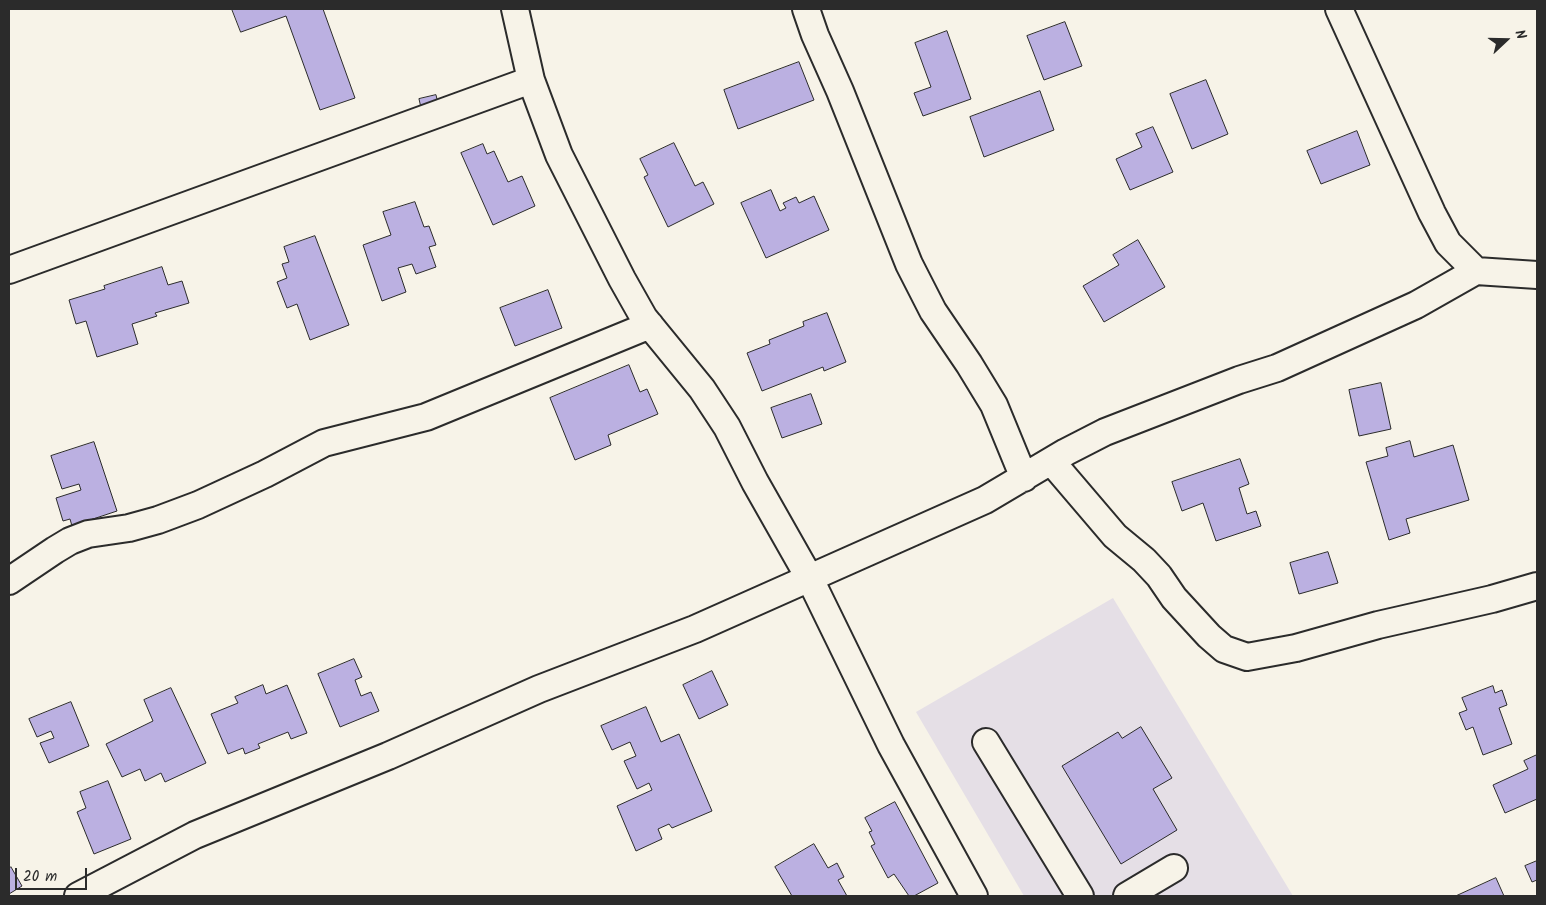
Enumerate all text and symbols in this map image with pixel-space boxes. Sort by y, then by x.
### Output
north arrow [1481,15,1531,65]
text: N [1508,27,1532,43]
scale bar [18,858,90,890]
text: 20 m [23,865,57,889]

